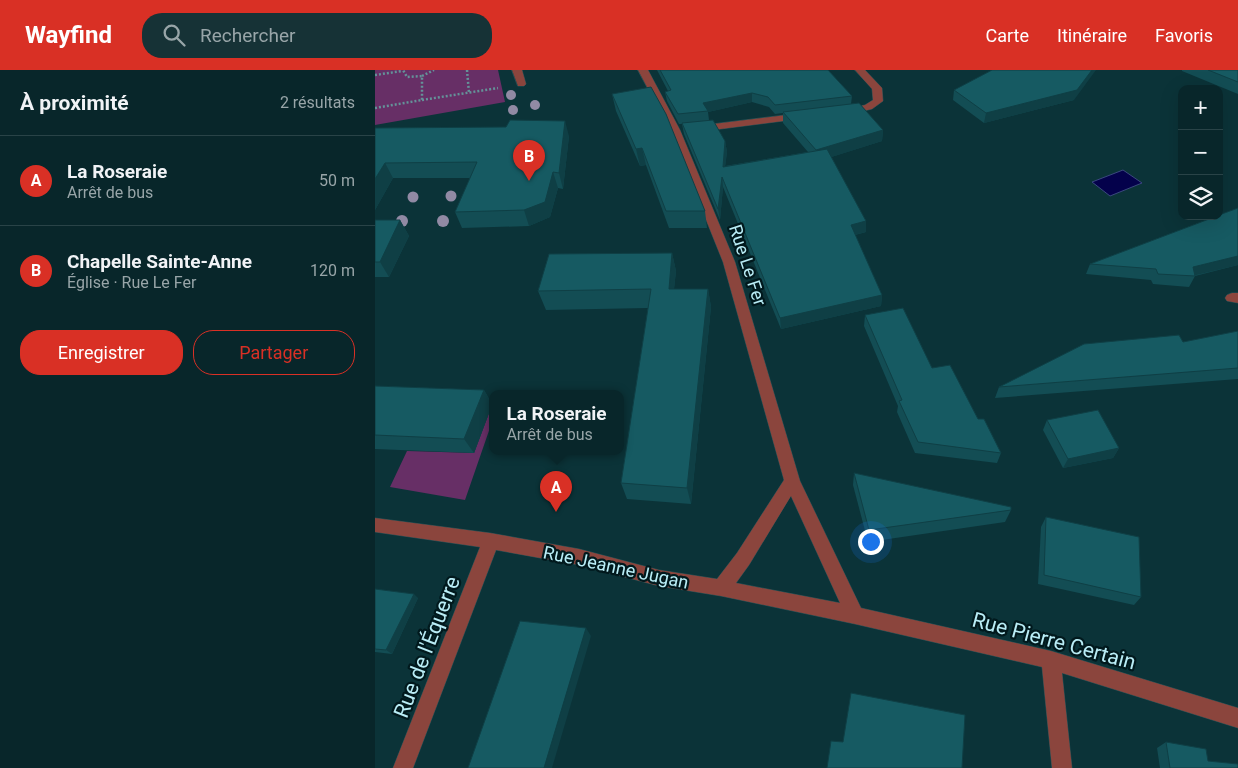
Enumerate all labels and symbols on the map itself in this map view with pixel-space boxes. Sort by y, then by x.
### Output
pin: B [513,140,545,181]
street label: Rue Le Fer [725,222,771,308]
pin: A [540,471,572,512]
your location [858,529,884,555]
street label: Rue Jeanne Jugan [541,541,691,593]
street label: Rue de l'Équerre [389,573,465,721]
street label: Rue Pierre Certain [970,608,1138,674]

